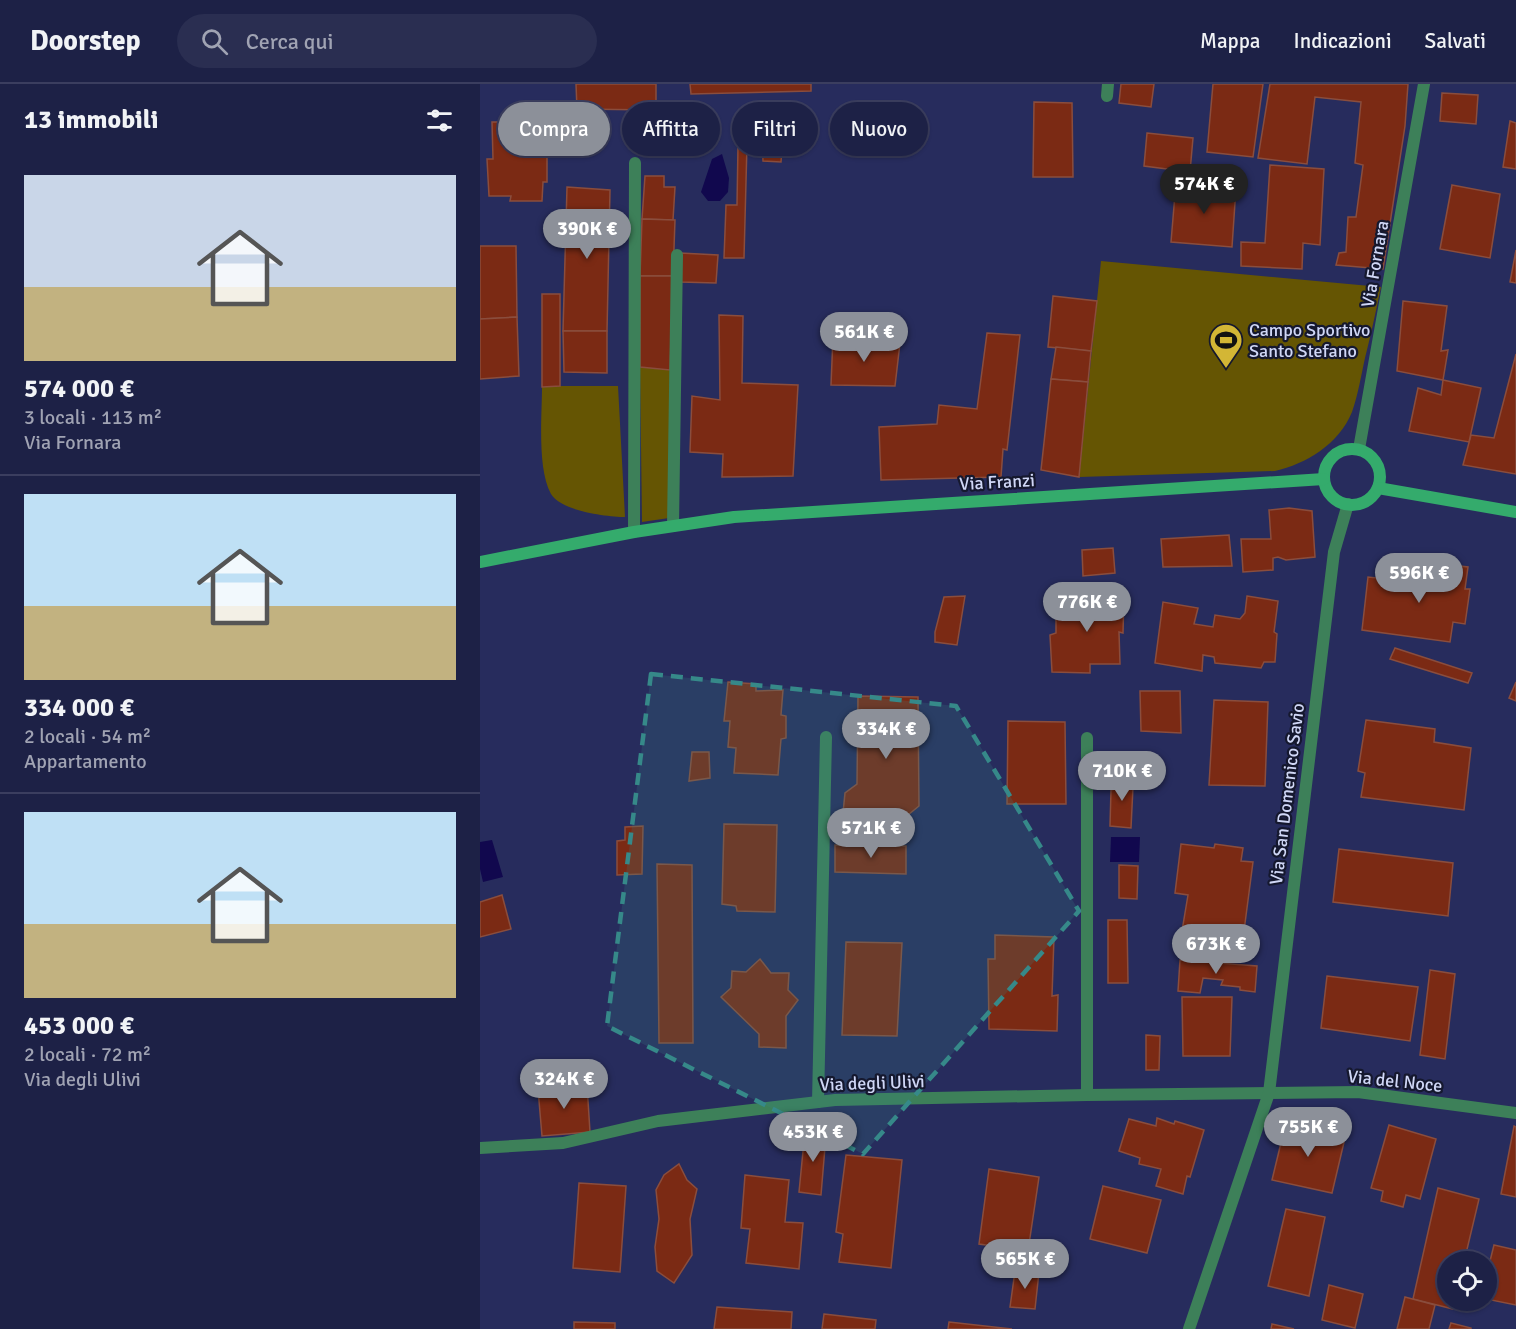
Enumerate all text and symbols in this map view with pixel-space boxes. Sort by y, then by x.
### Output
search box [177,14,597,68]
text: Doorstep [30,24,141,58]
icon: search [198,25,231,58]
text: Cerca qui [246,28,333,55]
text: Mappa [1200,28,1261,54]
text: Indicazioni [1294,28,1392,54]
text: Salvati [1425,28,1486,54]
chip: Compra [498,102,610,156]
chip: Affitta [622,102,720,156]
chip: Filtri [732,102,818,156]
chip: Nuovo [830,102,928,156]
text: 13 immobili [24,104,158,136]
icon: filters [423,104,456,137]
pin: 574K € [1155,164,1253,215]
text: 574K € [1174,171,1234,196]
pin: 390K € [538,209,636,260]
icon: home [186,214,294,322]
text: 390K € [557,216,617,241]
street label: Via Fornara [1357,219,1393,309]
pin: 561K € [815,312,913,363]
text: 561K € [834,319,894,344]
place label: Campo Sportivo Santo Stefano [1249,319,1370,362]
sports icon: Campo Sportivo Santo Stefano [1208,322,1244,369]
text: 574 000 € [24,373,134,405]
text: 3 locali · 113 m² [24,405,162,430]
text: Via Fornara [24,430,121,455]
street label: Via Franzi [959,469,1035,495]
icon: home [186,533,294,641]
pin: 596K € [1370,553,1468,604]
text: 596K € [1389,560,1449,585]
pin: 776K € [1038,582,1136,633]
text: 776K € [1057,589,1117,614]
text: 334 000 € [24,692,134,724]
street label: Via San Domenico Savio [1265,702,1309,886]
pin: 334K € [837,709,935,760]
text: 334K € [856,716,916,741]
text: 2 locali · 54 m² [24,724,151,749]
text: Appartamento [24,749,147,774]
pin: 710K € [1073,751,1171,802]
text: 710K € [1092,758,1152,783]
pin: 571K € [822,808,920,859]
text: 571K € [841,815,901,840]
icon: home [186,851,294,959]
pin: 673K € [1167,924,1265,975]
text: 673K € [1186,931,1246,956]
text: 453 000 € [24,1010,134,1042]
text: 2 locali · 72 m² [24,1042,151,1067]
pin: 324K € [515,1059,613,1110]
street label: Via del Noce [1347,1065,1443,1097]
text: 324K € [534,1066,594,1091]
text: Via degli Ulivi [24,1067,141,1092]
street label: Via degli Ulivi [819,1070,925,1096]
pin: 755K € [1259,1107,1357,1158]
pin: 453K € [764,1112,862,1163]
text: 755K € [1278,1114,1338,1139]
text: 453K € [783,1119,843,1144]
pin: 565K € [976,1239,1074,1290]
text: 565K € [995,1246,1055,1271]
map controls [1437,1251,1497,1311]
button: locate [1437,1251,1497,1311]

